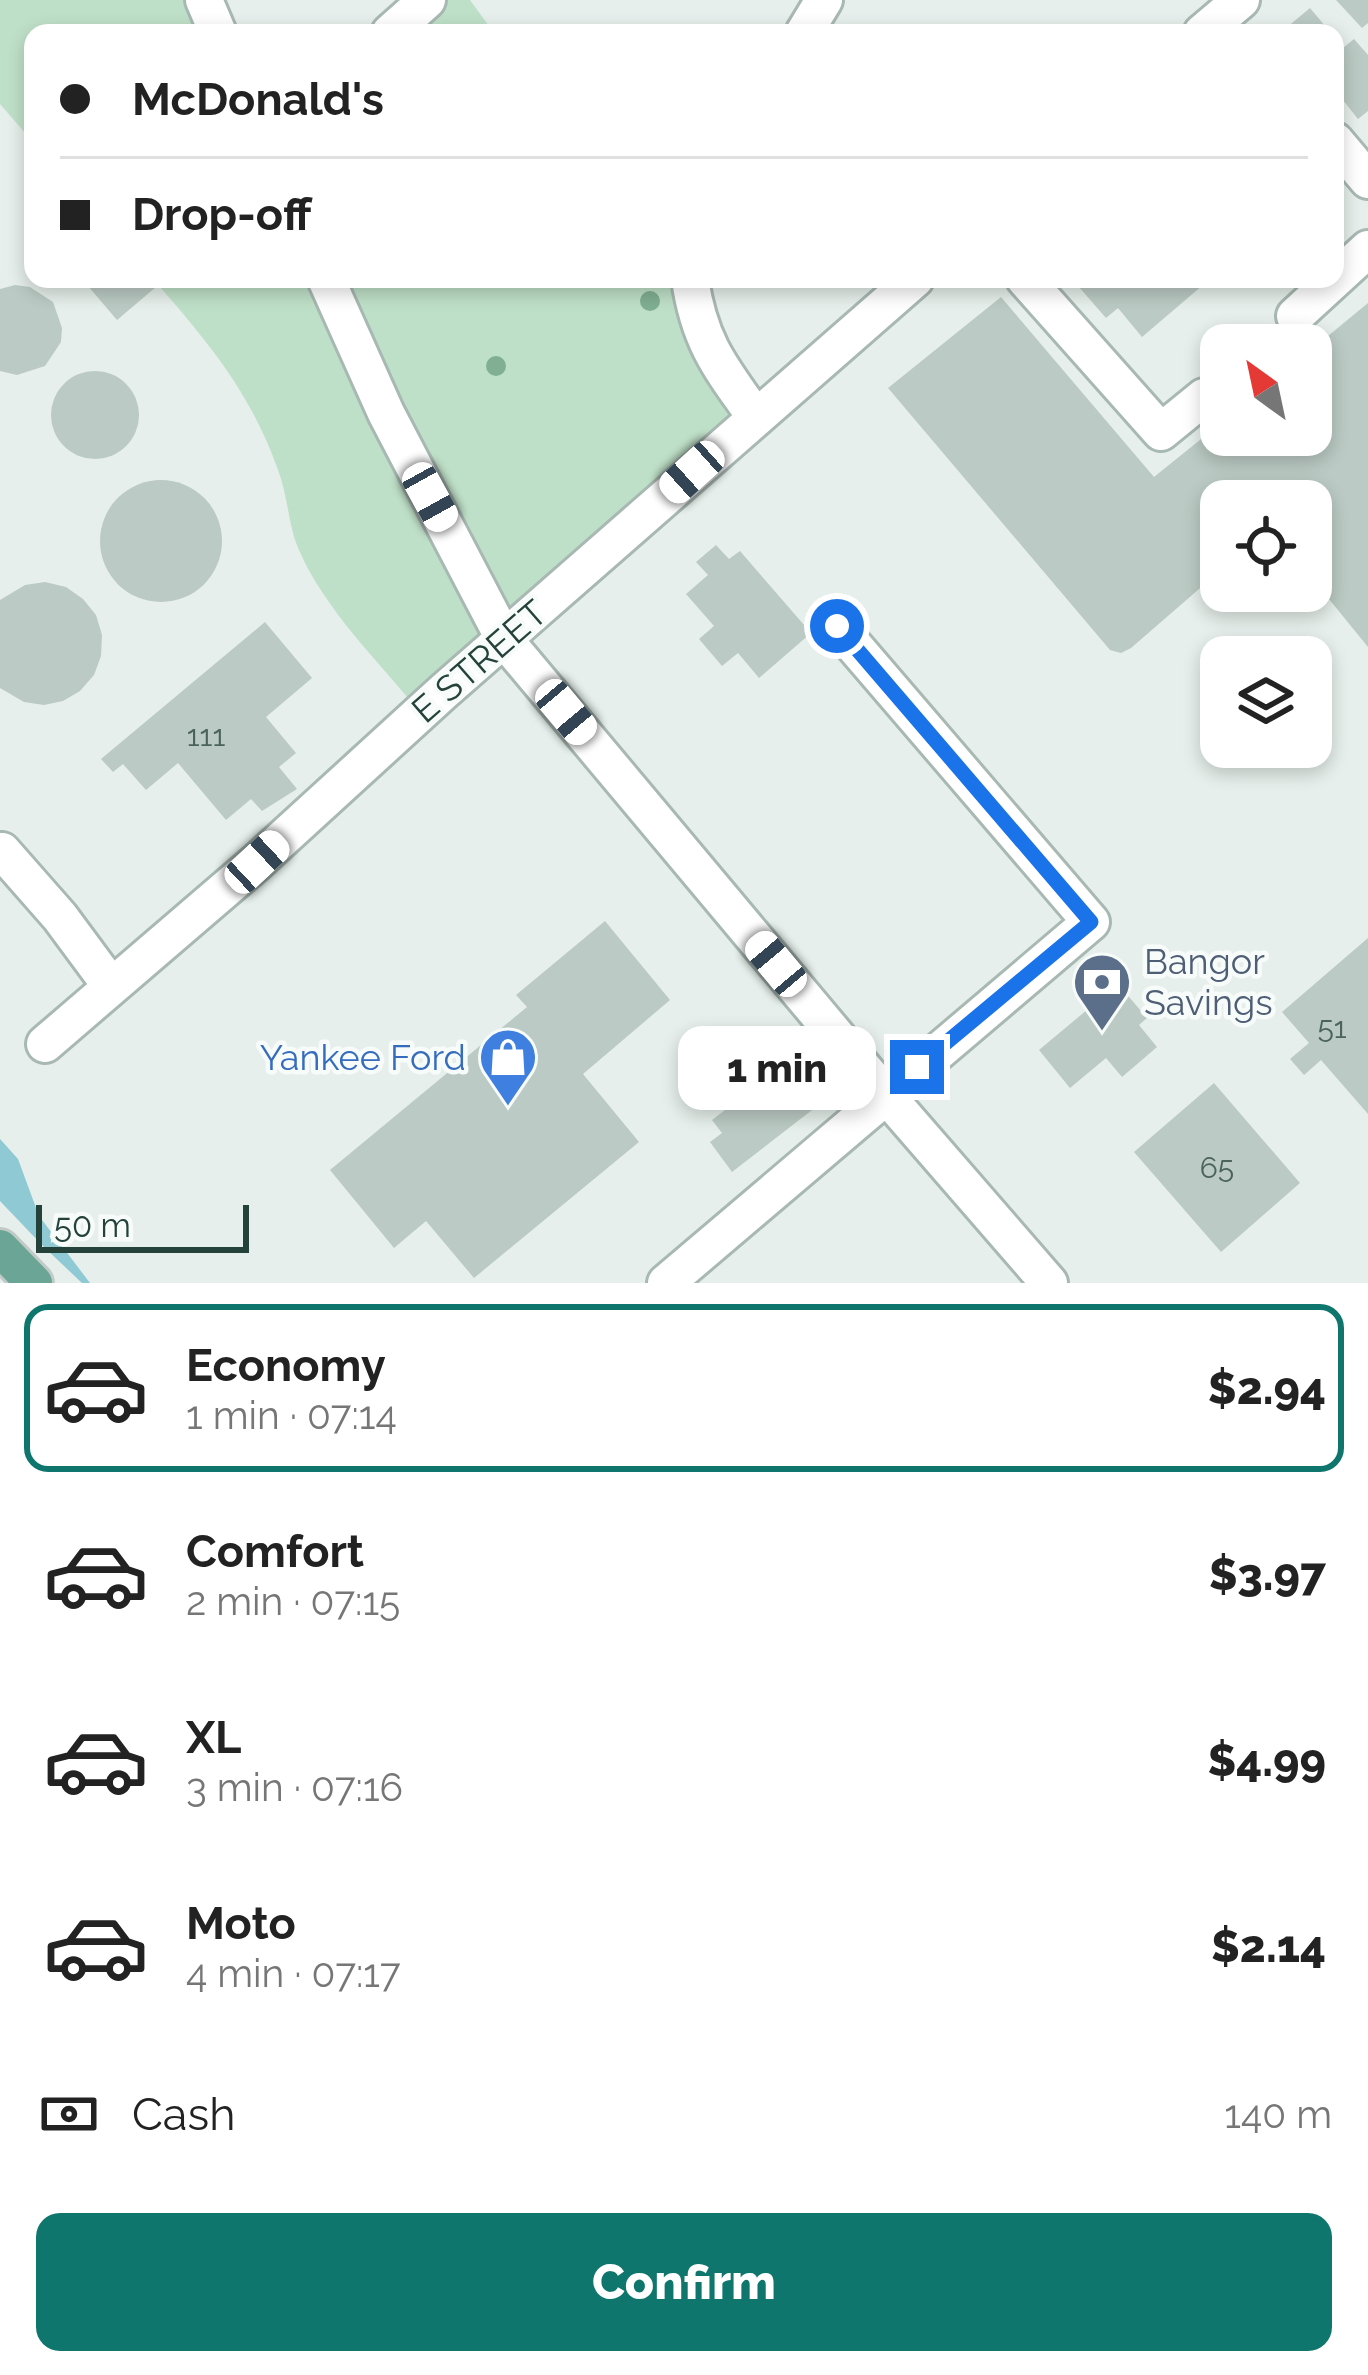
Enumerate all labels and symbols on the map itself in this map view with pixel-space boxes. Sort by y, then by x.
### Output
north arrow [1200,324,1332,456]
car [653,435,731,509]
car [397,457,463,537]
street label: E STREET [403,591,555,731]
route start [810,599,864,653]
car [529,673,603,751]
house number: 111 [187,718,225,753]
car [218,824,296,900]
car [739,925,813,1003]
place label: Bangor Savings [1144,940,1273,1023]
bank icon: Bangor Savings [1071,951,1133,1033]
house number: 51 [1317,1010,1347,1045]
callout: 1 min [677,1025,875,1109]
shop icon: Yankee Ford [477,1026,539,1108]
place label: Yankee Ford [260,1036,466,1078]
route end [890,1040,944,1094]
house number: 65 [1200,1150,1234,1185]
scale bar [36,1199,249,1252]

